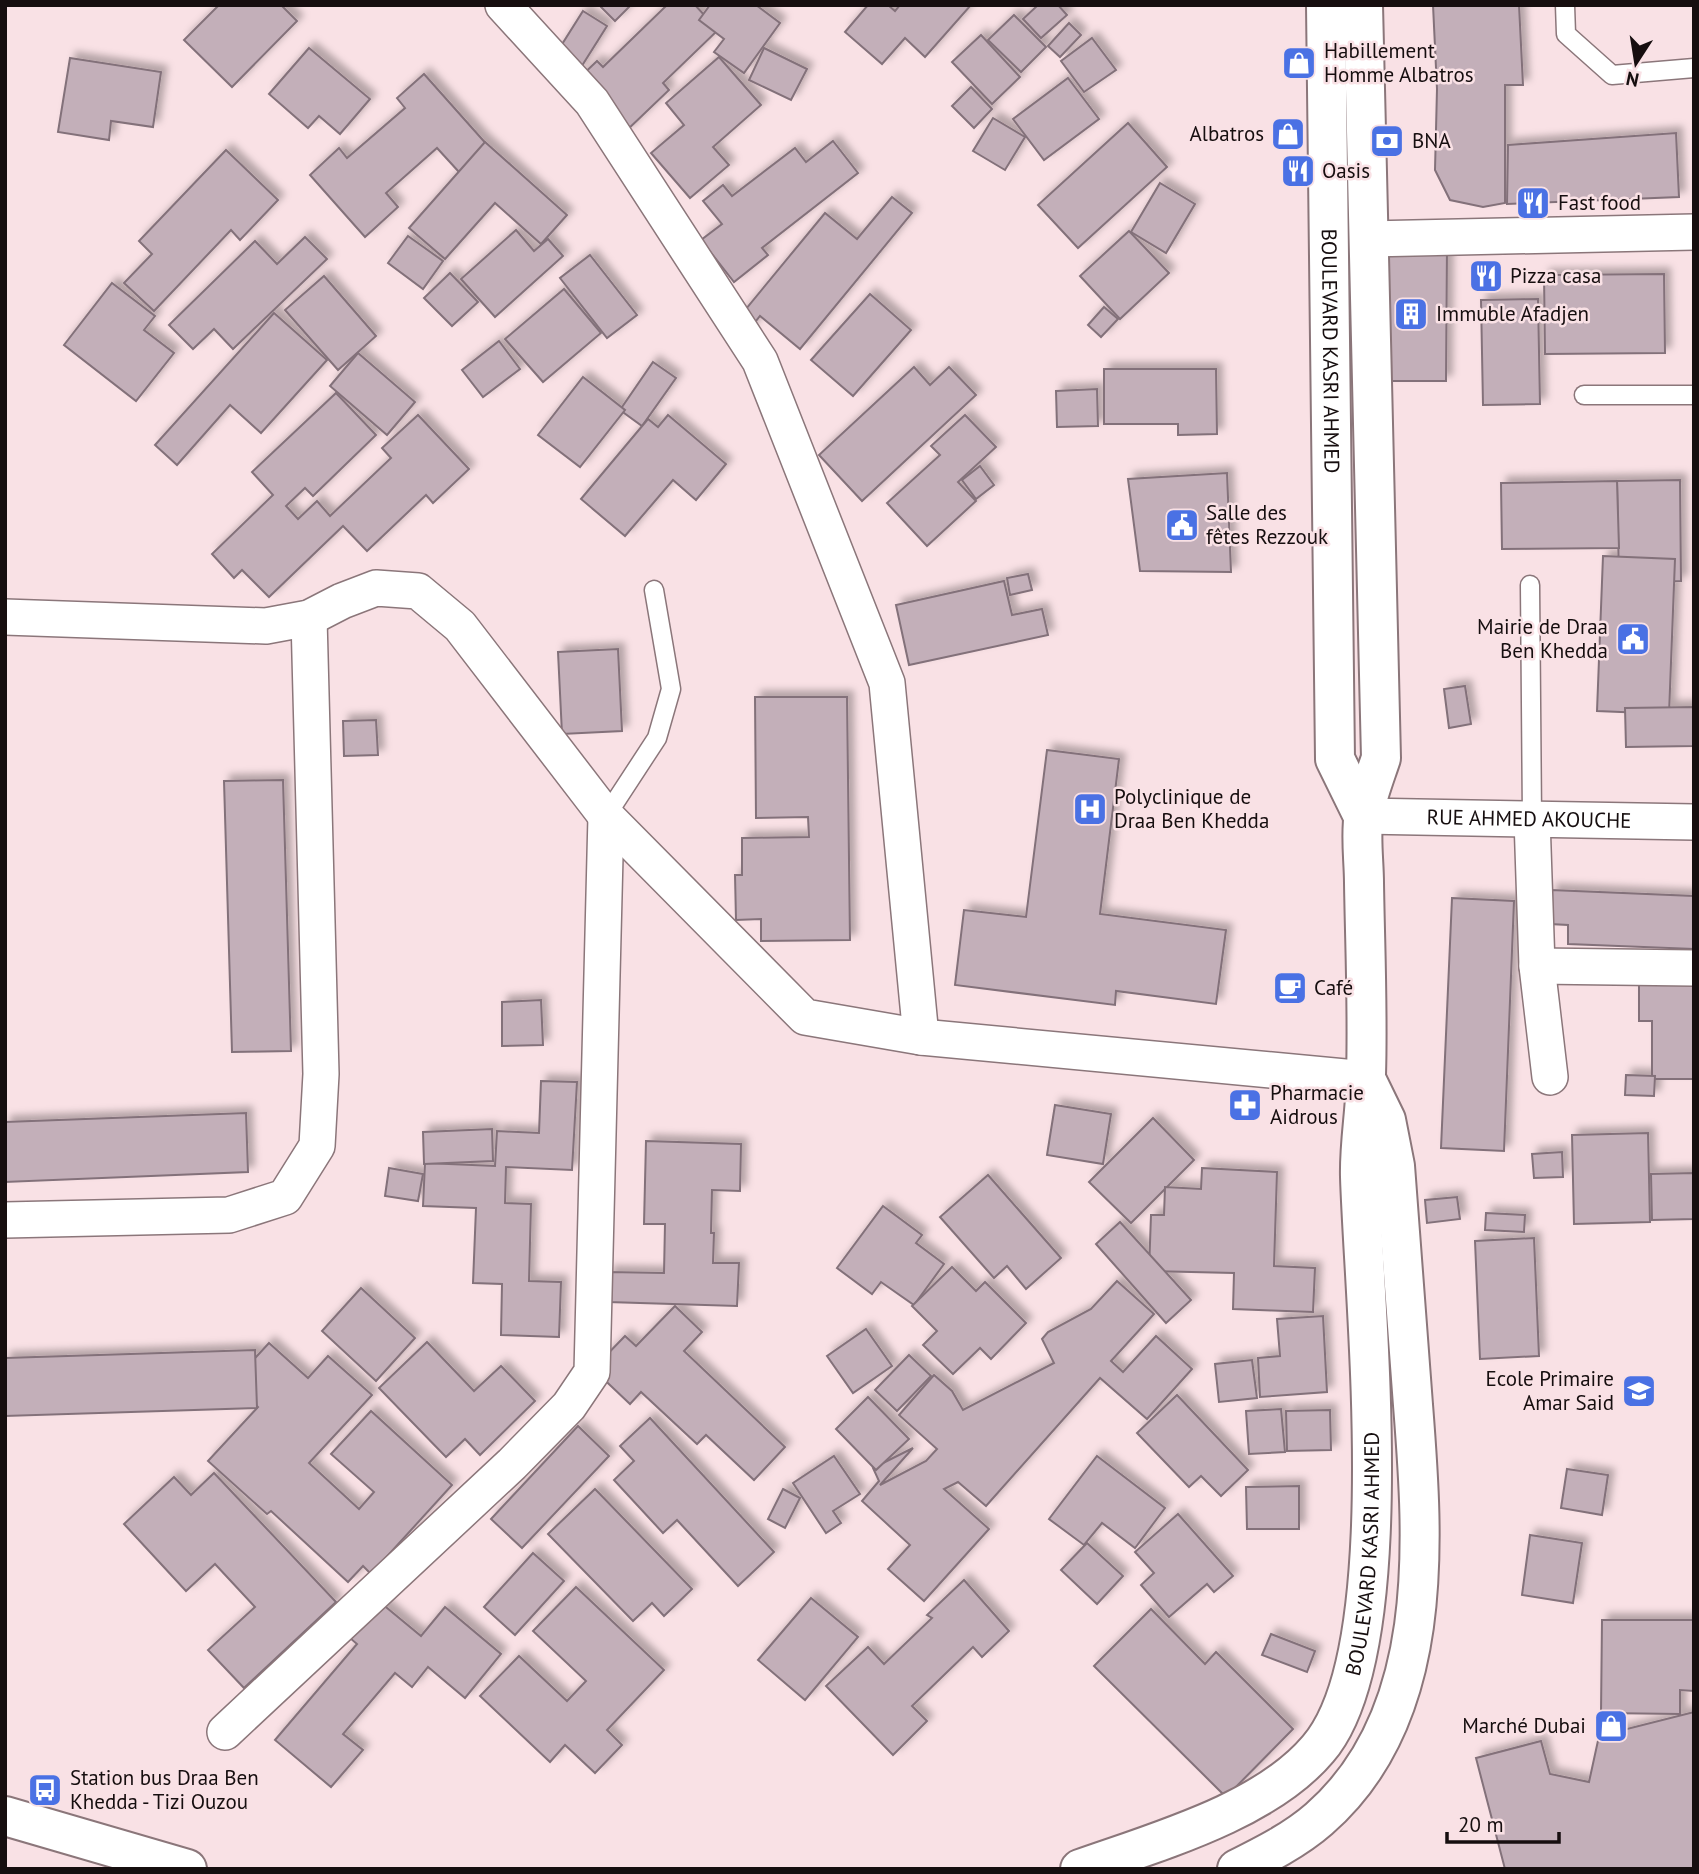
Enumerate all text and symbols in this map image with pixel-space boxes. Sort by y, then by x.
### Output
north arrow [1601,28,1671,98]
place label: Habillement Homme Albatros [1324,37,1474,88]
shop icon: Habillement Homme Albatros [1280,44,1318,82]
text: N [1624,67,1641,93]
shop icon: Albatros [1269,115,1307,153]
place label: Albatros [1189,120,1264,147]
bank icon: BNA [1368,122,1406,160]
place label: BNA [1412,127,1451,154]
restaurant icon: Oasis [1279,152,1317,190]
place label: Oasis [1322,157,1370,184]
restaurant icon: Fast food [1514,184,1552,222]
place label: Fast food [1558,189,1641,216]
street label: BOULEVARD KASRI AHMED [1316,228,1346,474]
restaurant icon: Pizza casa [1467,257,1505,295]
place label: Pizza casa [1510,262,1601,289]
building icon: Immuble Afadjen [1392,295,1430,333]
place label: Immuble Afadjen [1436,300,1589,327]
place label: Salle des fêtes Rezzouk [1206,499,1328,550]
public building icon: Salle des fêtes Rezzouk [1163,506,1201,544]
place label: Mairie de Draa Ben Khedda [1477,613,1608,664]
public building icon: Mairie de Draa Ben Khedda [1614,620,1652,658]
place label: Polyclinique de Draa Ben Khedda [1114,783,1269,834]
hospital icon: Polyclinique de Draa Ben Khedda [1071,790,1109,828]
street label: RUE AHMED AKOUCHE [1426,803,1632,834]
cafe icon: Café [1271,969,1309,1007]
place label: Café [1314,974,1353,1001]
place label: Pharmacie Aidrous [1270,1079,1364,1130]
pharmacy icon: Pharmacie Aidrous [1226,1086,1264,1124]
place label: Ecole Primaire Amar Said [1485,1365,1614,1416]
school or university icon: Ecole Primaire Amar Said [1620,1372,1658,1410]
street label: BOULEVARD KASRI AHMED [1339,1432,1385,1678]
shop icon: Marché Dubai [1592,1707,1630,1745]
place label: Marché Dubai [1462,1712,1586,1739]
place label: Station bus Draa Ben Khedda - Tizi Ouzou [70,1764,259,1815]
bus stop icon: Station bus Draa Ben Khedda - Tizi Ouzou [26,1771,64,1809]
scale bar [1447,1800,1559,1844]
text: 20 m [1458,1811,1504,1838]

